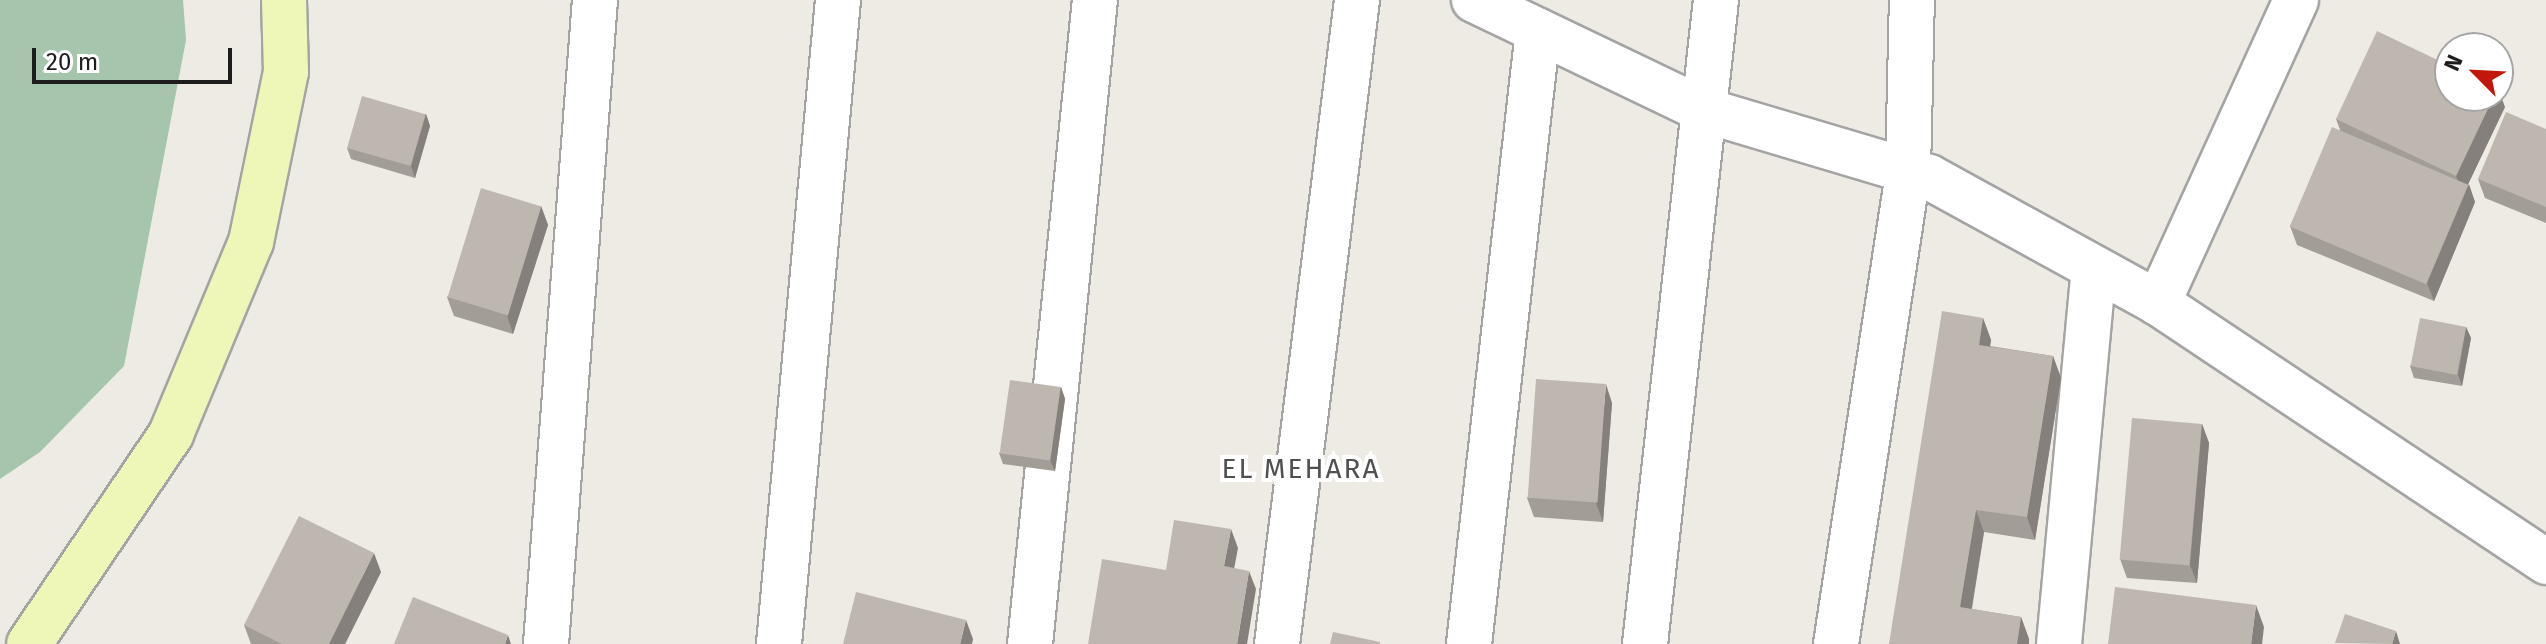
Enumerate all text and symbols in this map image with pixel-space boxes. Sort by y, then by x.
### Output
scale bar [36,32,236,82]
north arrow [2434,32,2514,112]
text: 20 m [46,48,98,76]
text: N [2438,51,2469,75]
district label: EL MEHARA [1221,452,1381,486]

